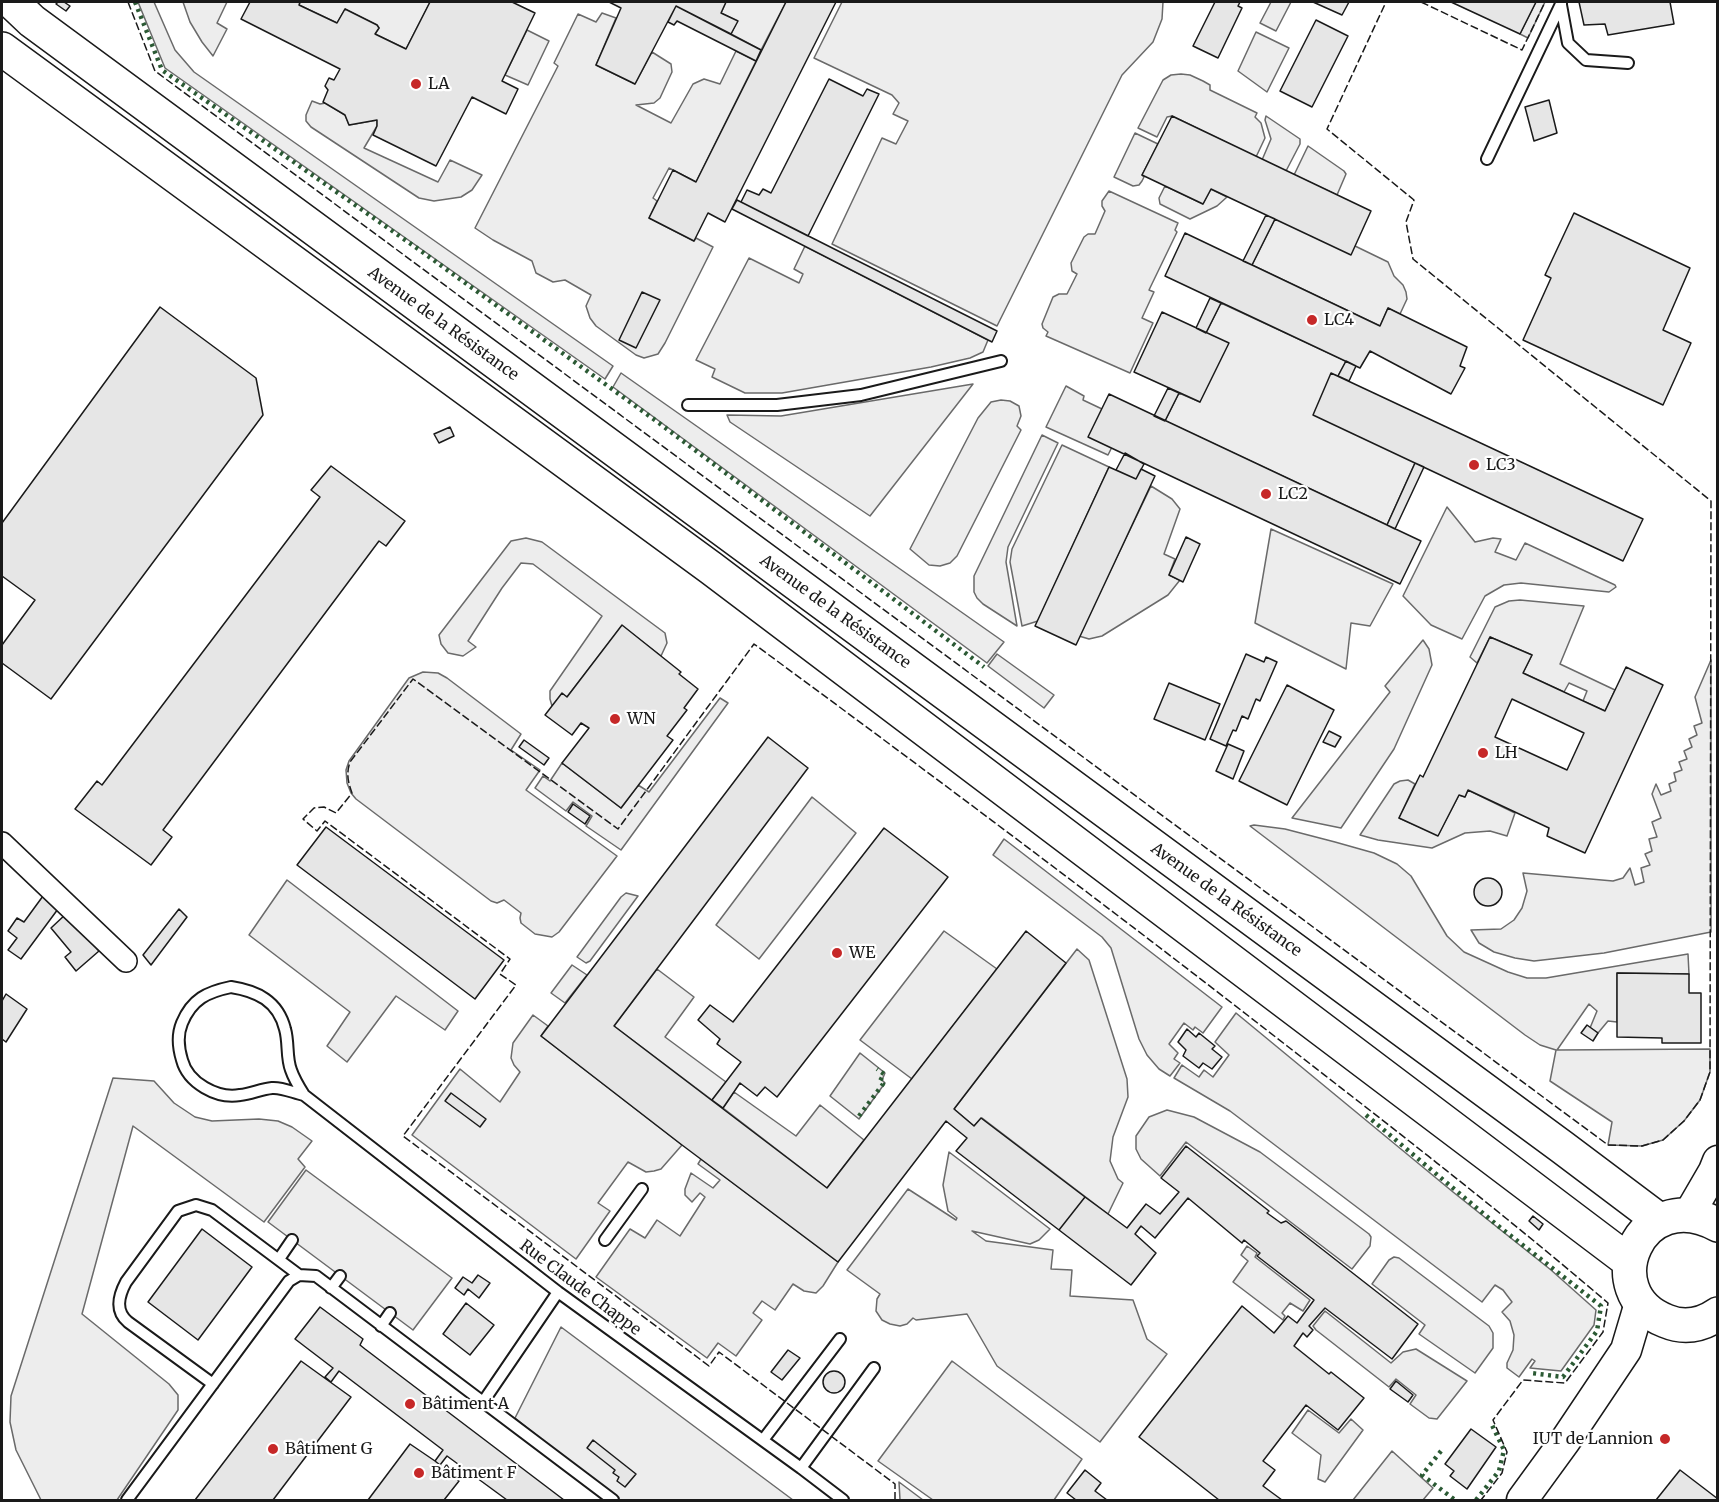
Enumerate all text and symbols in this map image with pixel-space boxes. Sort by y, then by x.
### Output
place label: LA [428,74,450,94]
marker: LA [409,77,423,91]
street label: Avenue de la Résistance [364,263,522,385]
place label: LC4 [1324,310,1354,330]
marker: LC4 [1305,313,1319,327]
place label: LC3 [1486,455,1516,475]
marker: LC3 [1467,458,1481,472]
place label: LC2 [1278,484,1308,504]
marker: LC2 [1259,487,1273,501]
street label: Avenue de la Résistance [756,551,914,673]
place label: WN [627,709,656,729]
marker: WN [608,712,622,726]
place label: LH [1495,743,1518,763]
marker: LH [1476,746,1490,760]
street label: Avenue de la Résistance [1147,839,1305,961]
place label: WE [849,943,875,963]
marker: WE [830,946,844,960]
street label: Rue Claude Chappe [516,1236,644,1340]
place label: Bâtiment A [422,1394,509,1414]
marker: Bâtiment A [403,1397,417,1411]
place label: IUT de Lannion [1533,1429,1653,1449]
marker: IUT de Lannion [1658,1432,1672,1446]
place label: Bâtiment G [285,1439,372,1459]
marker: Bâtiment G [266,1442,280,1456]
place label: Bâtiment F [431,1463,517,1483]
marker: Bâtiment F [412,1466,426,1480]

